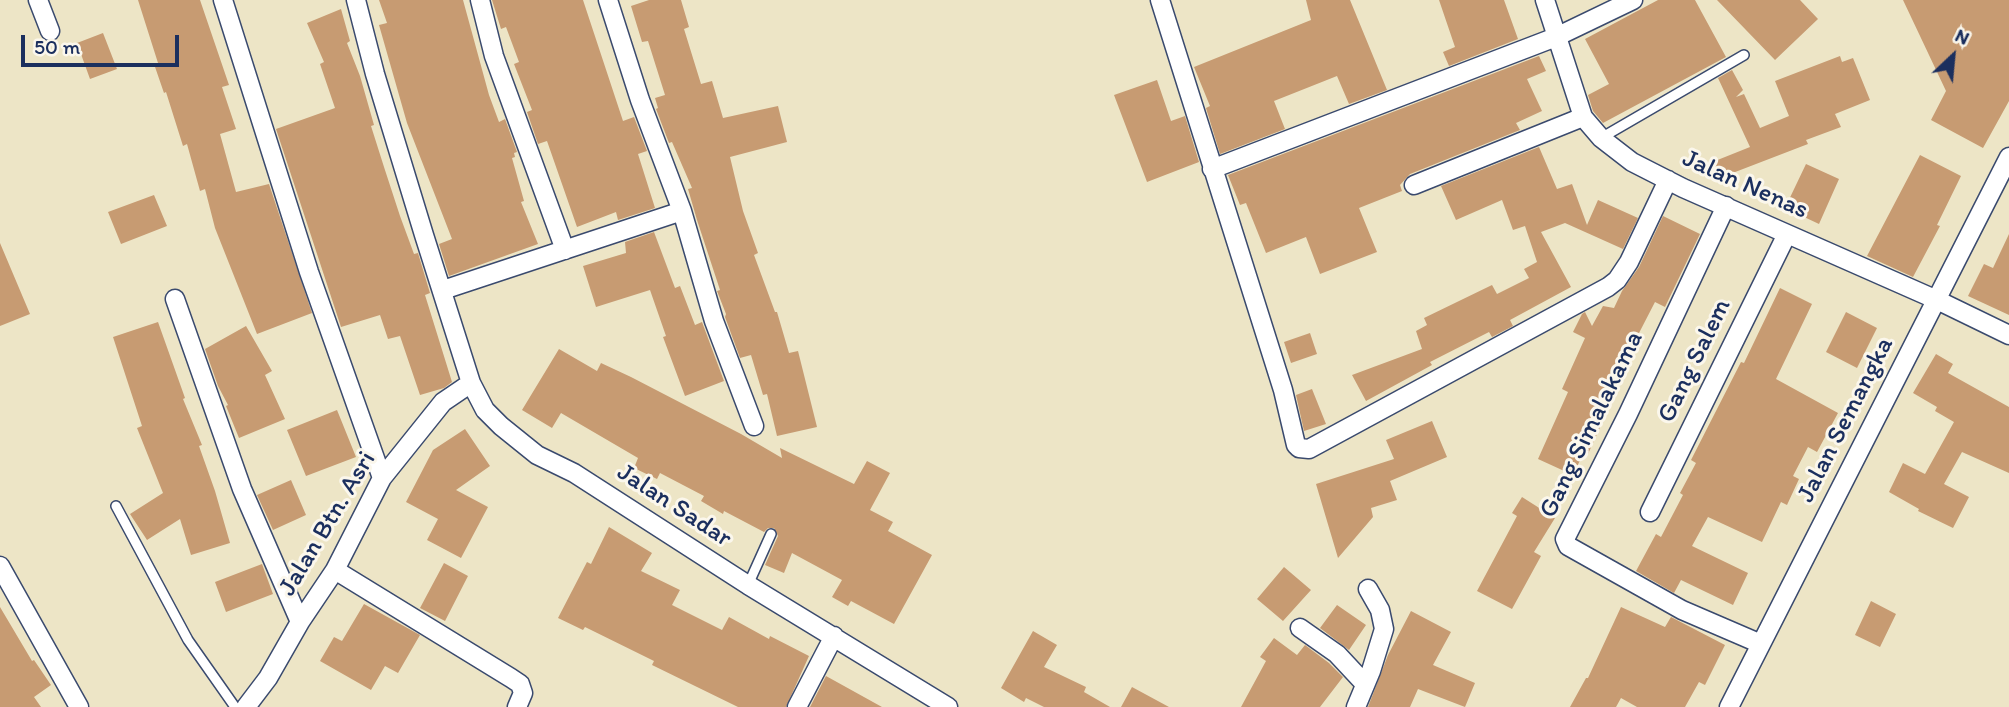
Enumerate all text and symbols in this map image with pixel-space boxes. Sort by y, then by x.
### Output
scale bar [24,21,182,65]
north arrow [1918,21,1988,91]
text: N [1952,24,1973,50]
text: 50 m [34,34,80,59]
street label: Jalan Nenas [1677,143,1813,227]
street label: Gang Salem [1652,294,1738,428]
street label: Gang Simalakama [1533,327,1651,523]
street label: Jalan Semangka [1791,332,1901,508]
street label: Jalan Btn. Asri [273,446,383,602]
street label: Jalan Sadar [611,457,737,555]

